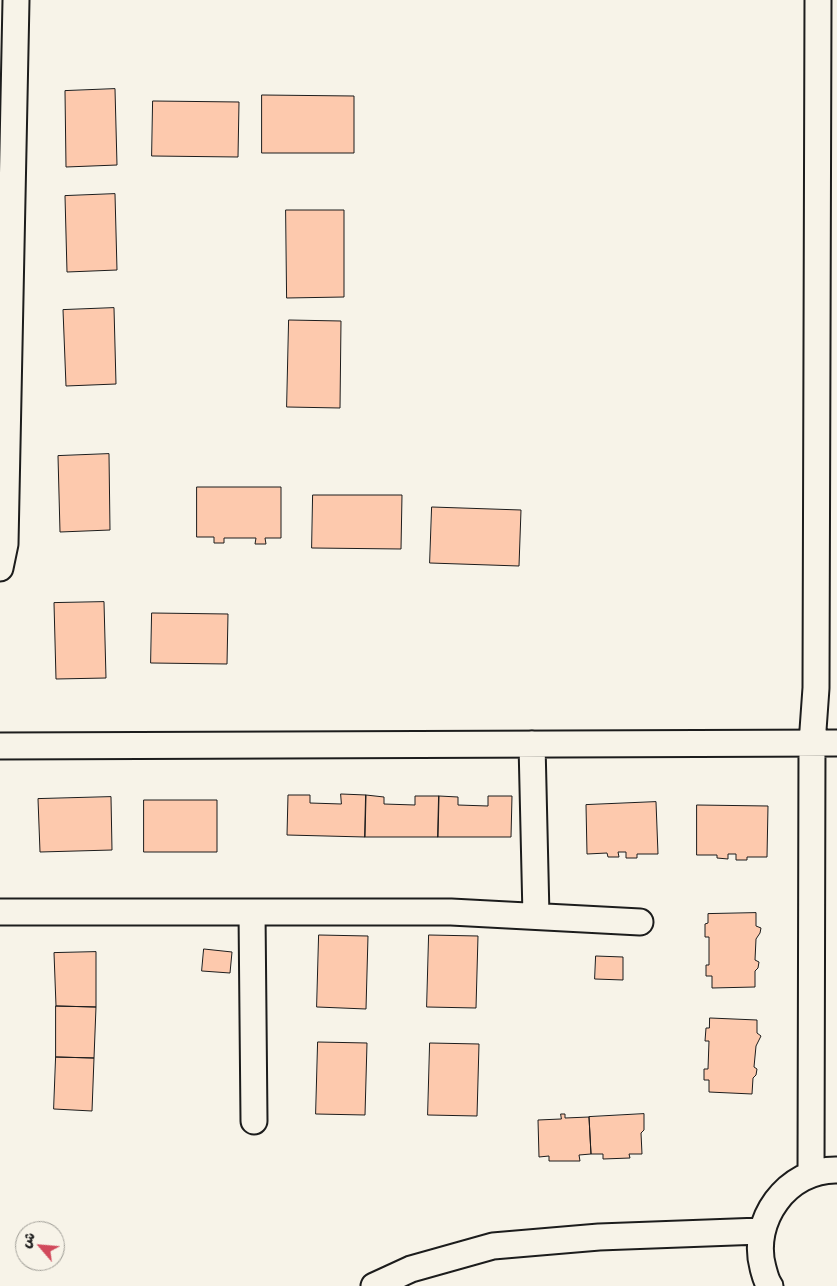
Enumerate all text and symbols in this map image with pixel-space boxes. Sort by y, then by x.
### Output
north arrow [15,1221,65,1271]
text: ش [16,1229,39,1251]

